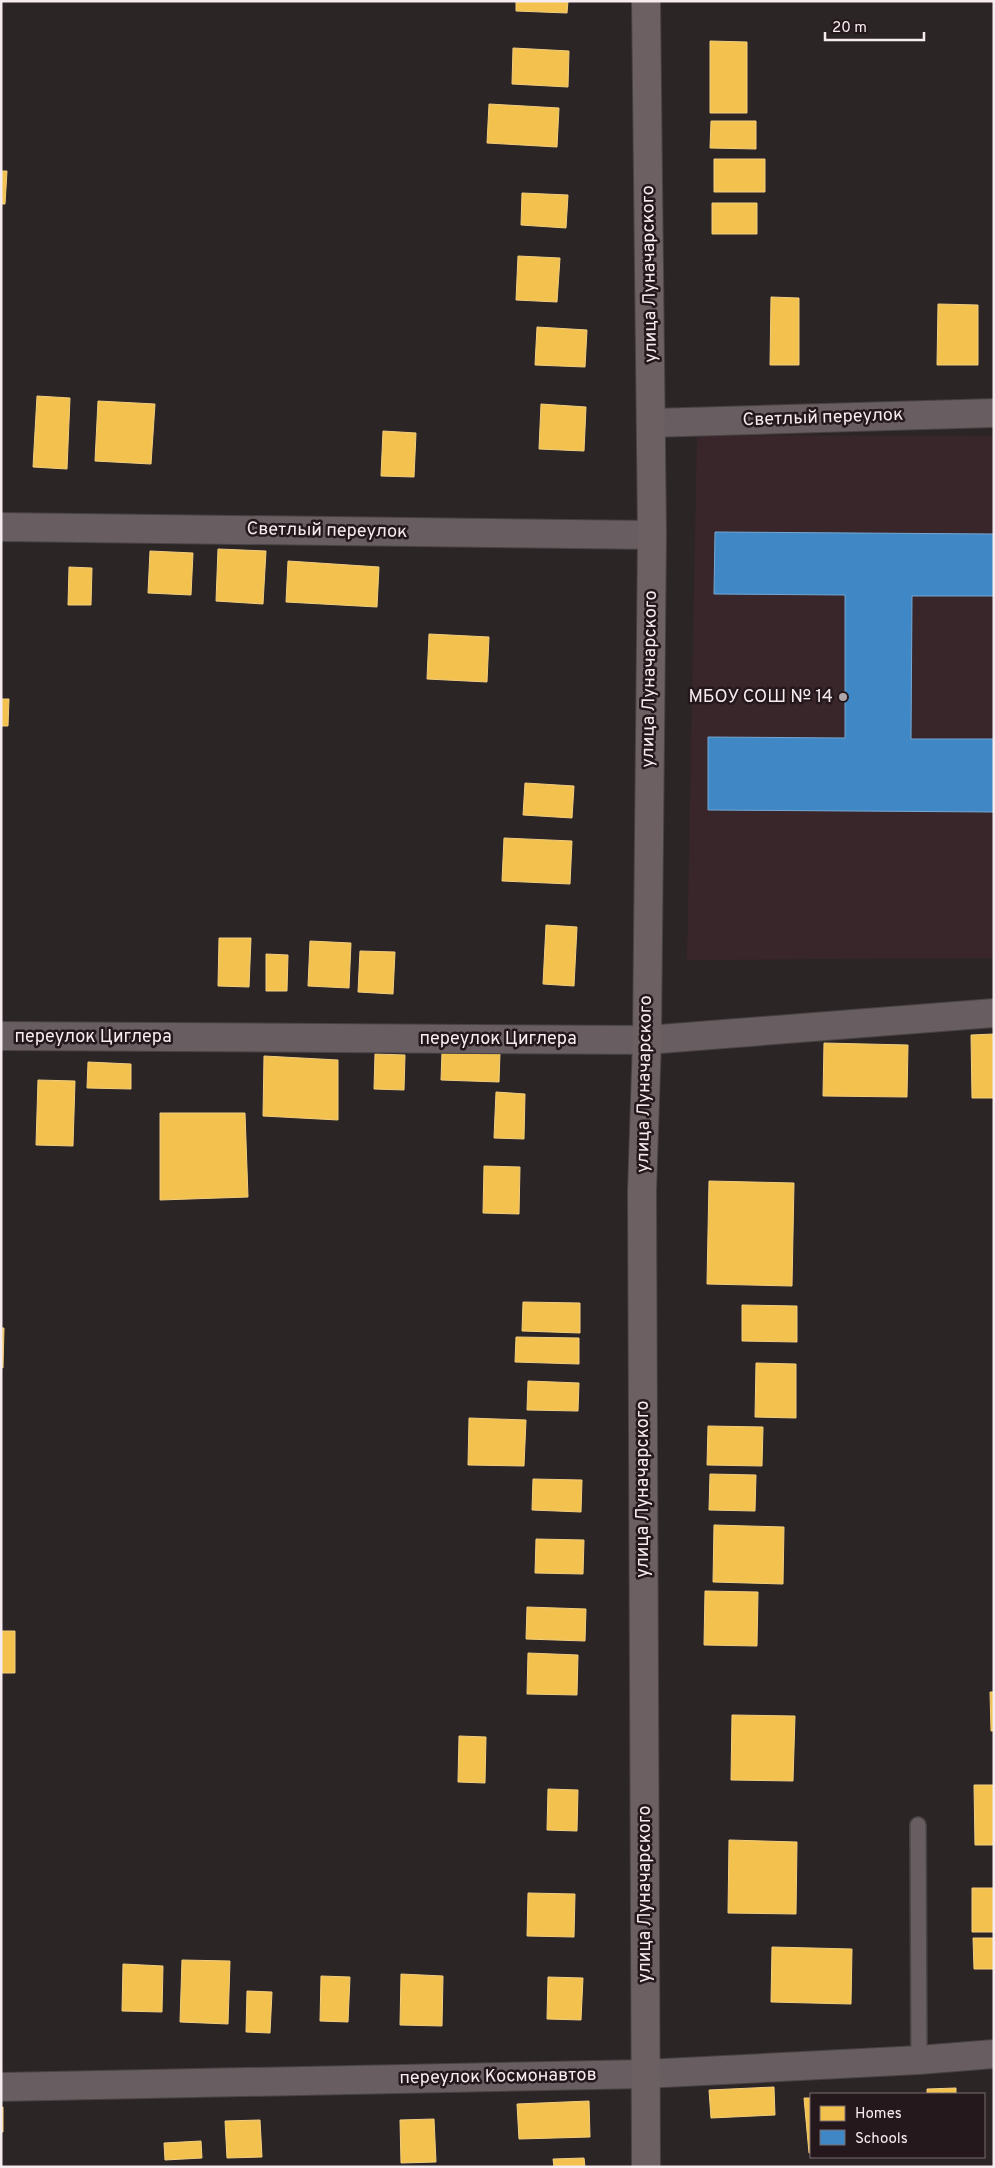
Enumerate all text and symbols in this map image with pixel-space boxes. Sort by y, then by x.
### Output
scale bar [825,10,924,42]
text: 20 m [832,19,867,38]
street label: улица Луначарского [637,185,663,363]
street label: Светлый переулок [742,404,904,432]
street label: Светлый переулок [246,518,408,544]
street label: улица Луначарского [637,590,663,768]
place label: МБОУ СОШ № 14 [688,686,833,709]
marker: МБОУ СОШ № 14 [837,691,849,703]
street label: улица Луначарского [632,995,658,1173]
street label: переулок Циглера [14,1026,172,1049]
street label: переулок Циглера [419,1028,577,1051]
street label: улица Луначарского [632,1400,655,1578]
street label: улица Луначарского [634,1805,657,1983]
street label: переулок Космонавтов [399,2064,597,2090]
legend [810,2093,985,2158]
text: Homes [855,2105,902,2124]
text: Schools [855,2130,908,2149]

